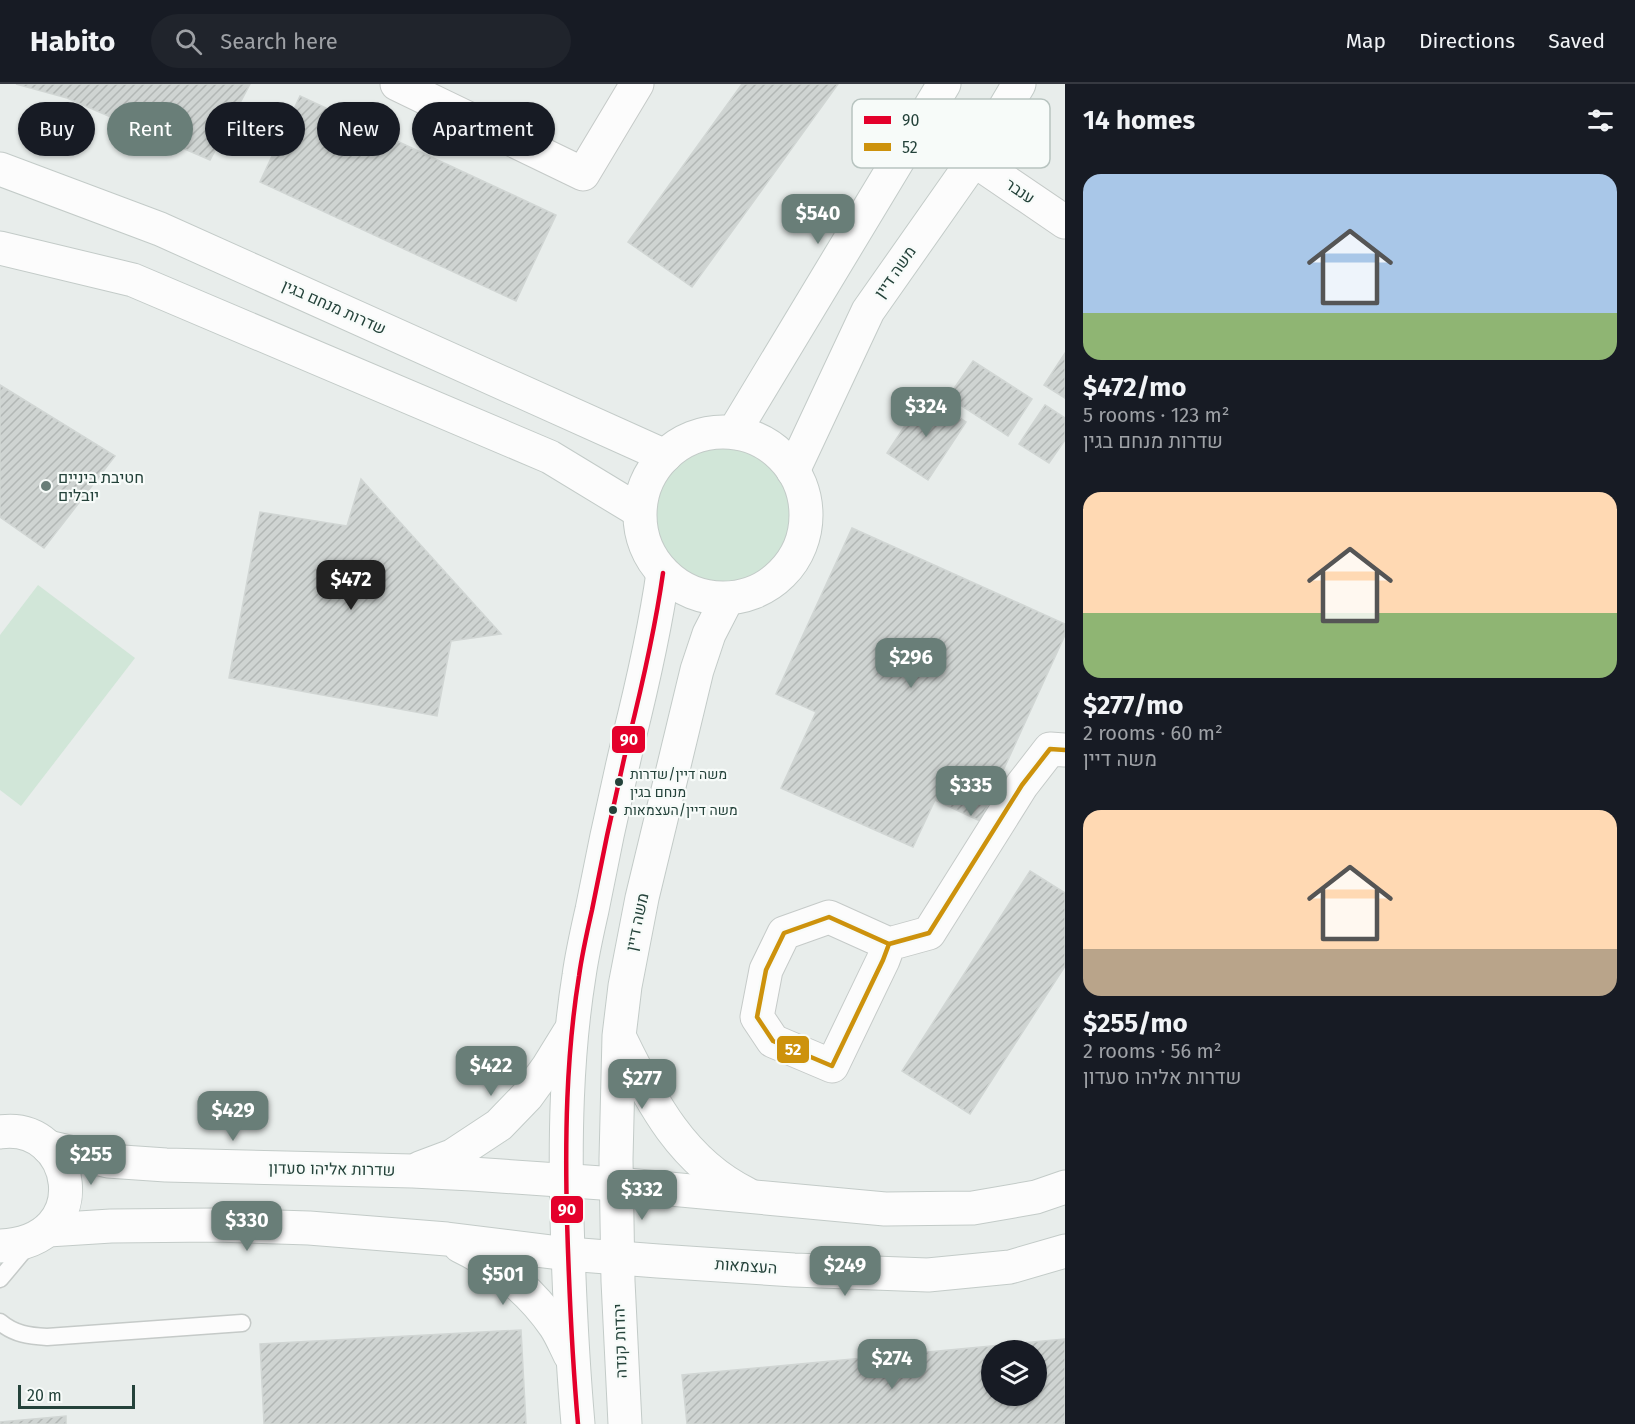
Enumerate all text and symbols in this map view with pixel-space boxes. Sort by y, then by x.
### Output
search box [151,14,571,68]
text: Habito [30,25,115,58]
icon: search [172,25,205,58]
text: Search here [220,28,338,55]
text: Map [1346,28,1386,54]
text: Directions [1419,28,1515,54]
text: Saved [1548,28,1605,54]
legend [852,99,1050,168]
chip: Buy [18,102,95,156]
chip: Rent [107,102,193,156]
chip: Filters [205,102,305,156]
chip: New [317,102,400,156]
chip: Apartment [412,102,555,156]
icon: filters [1584,104,1617,137]
text: 14 homes [1083,105,1195,136]
text: 90 [902,111,919,130]
text: 52 [902,138,918,157]
street label: ענבר [1002,174,1038,208]
pin: $540 [782,194,854,245]
text: $540 [796,201,840,225]
icon: home [1296,213,1404,321]
street label: משה דיין [870,242,920,302]
street label: שדרות מנחם בגין [279,276,389,338]
text: $472/mo [1083,372,1187,403]
pin: $324 [890,387,962,438]
text: $324 [905,394,947,418]
text: 5 rooms · 123 m² [1083,403,1229,427]
text: שדרות מנחם בגין [1083,429,1223,453]
place label: חטיבת ביניים יובלים [58,468,144,505]
marker: חטיבת ביניים יובלים [39,479,53,493]
icon: home [1296,531,1404,639]
pin: $472 [315,560,387,611]
text: $472 [330,567,372,591]
pin: $296 [875,638,947,689]
text: $296 [889,645,933,669]
text: $277/mo [1083,690,1183,721]
text: 2 rooms · 60 m² [1083,721,1223,745]
line badge: 90 [611,725,646,754]
text: 90 [620,730,638,749]
text: משה דיין [1083,747,1157,771]
place label: משה דיין/שדרות מנחם בגין [630,766,727,801]
pin: $335 [935,766,1007,817]
text: $335 [950,773,992,797]
marker: משה דיין/שדרות מנחם בגין [613,776,625,788]
place label: משה דיין/העצמאות [624,802,738,819]
marker: משה דיין/העצמאות [607,804,619,816]
icon: home [1296,849,1404,957]
street label: משה דיין [622,891,652,953]
text: $255/mo [1083,1008,1188,1039]
line badge: 52 [776,1035,810,1064]
text: 2 rooms · 56 m² [1083,1039,1222,1063]
text: 52 [785,1040,801,1059]
pin: $422 [455,1046,527,1097]
text: $422 [470,1053,512,1077]
pin: $277 [606,1059,678,1110]
text: שדרות אליהו סעדון [1083,1065,1241,1089]
text: $277 [622,1066,662,1090]
pin: $429 [197,1091,269,1142]
text: $429 [211,1098,255,1122]
pin: $255 [55,1135,127,1186]
text: $255 [70,1142,112,1166]
street label: שדרות אליהו סעדון [269,1158,395,1180]
pin: $332 [606,1170,678,1221]
text: $332 [621,1177,663,1201]
line badge: 90 [550,1195,584,1224]
text: 90 [558,1200,576,1219]
pin: $330 [211,1201,283,1252]
text: $330 [225,1208,269,1232]
pin: $249 [809,1246,881,1297]
text: $249 [824,1253,866,1277]
street label: העצמאות [714,1254,778,1278]
pin: $501 [467,1255,539,1306]
text: $501 [482,1262,524,1286]
street label: יהדות קנדה [609,1303,631,1379]
pin: $274 [856,1339,928,1390]
map controls [981,1340,1047,1406]
button: layers [981,1340,1047,1406]
text: $274 [872,1346,912,1370]
scale bar [18,1382,135,1410]
text: 20 m [27,1386,62,1405]

